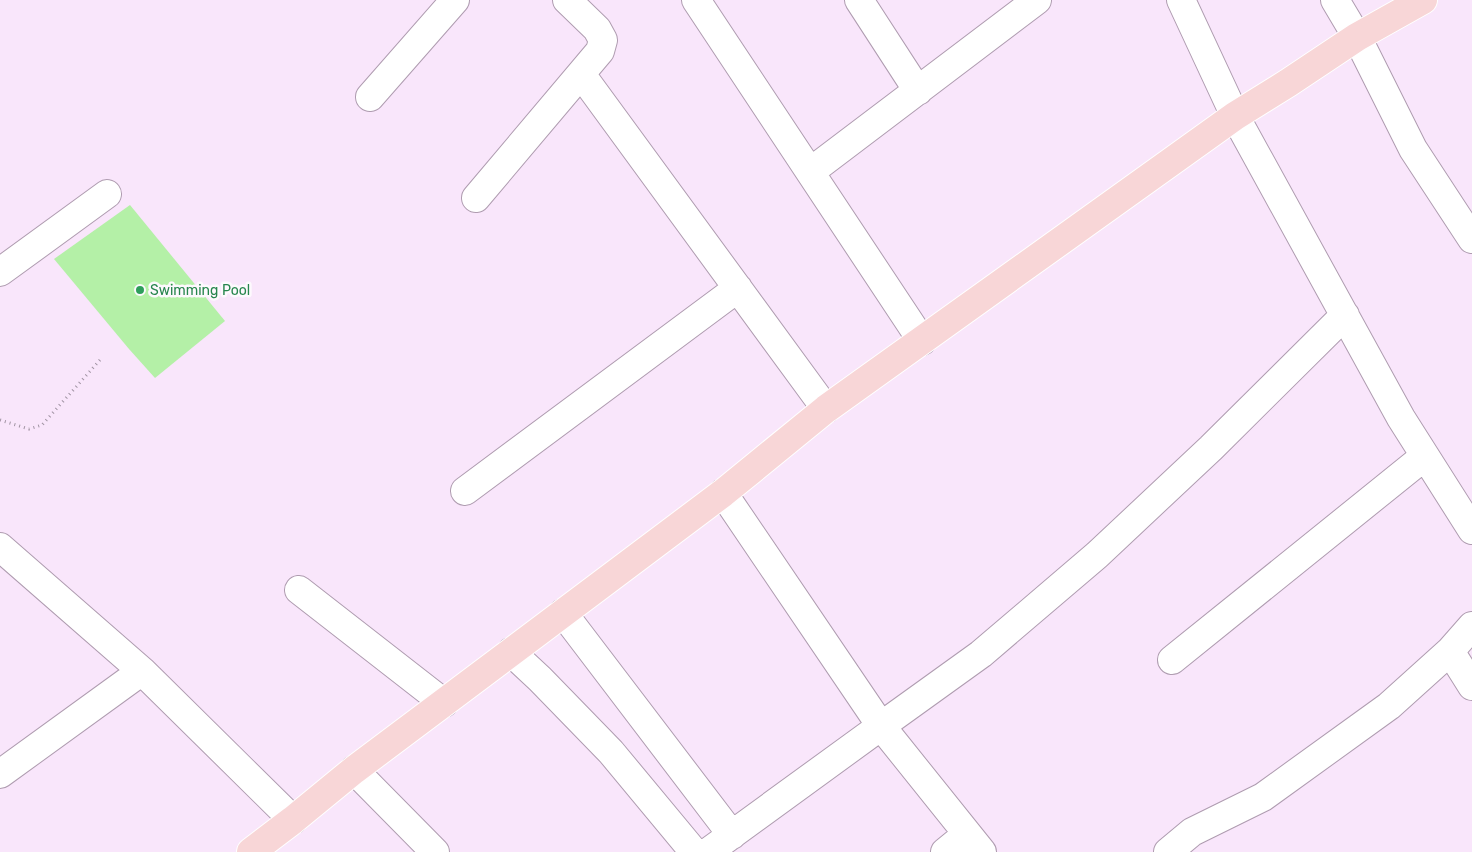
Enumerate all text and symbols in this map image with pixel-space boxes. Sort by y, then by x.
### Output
place label: Swimming Pool [150,282,250,299]
marker: Swimming Pool [134,284,146,296]

